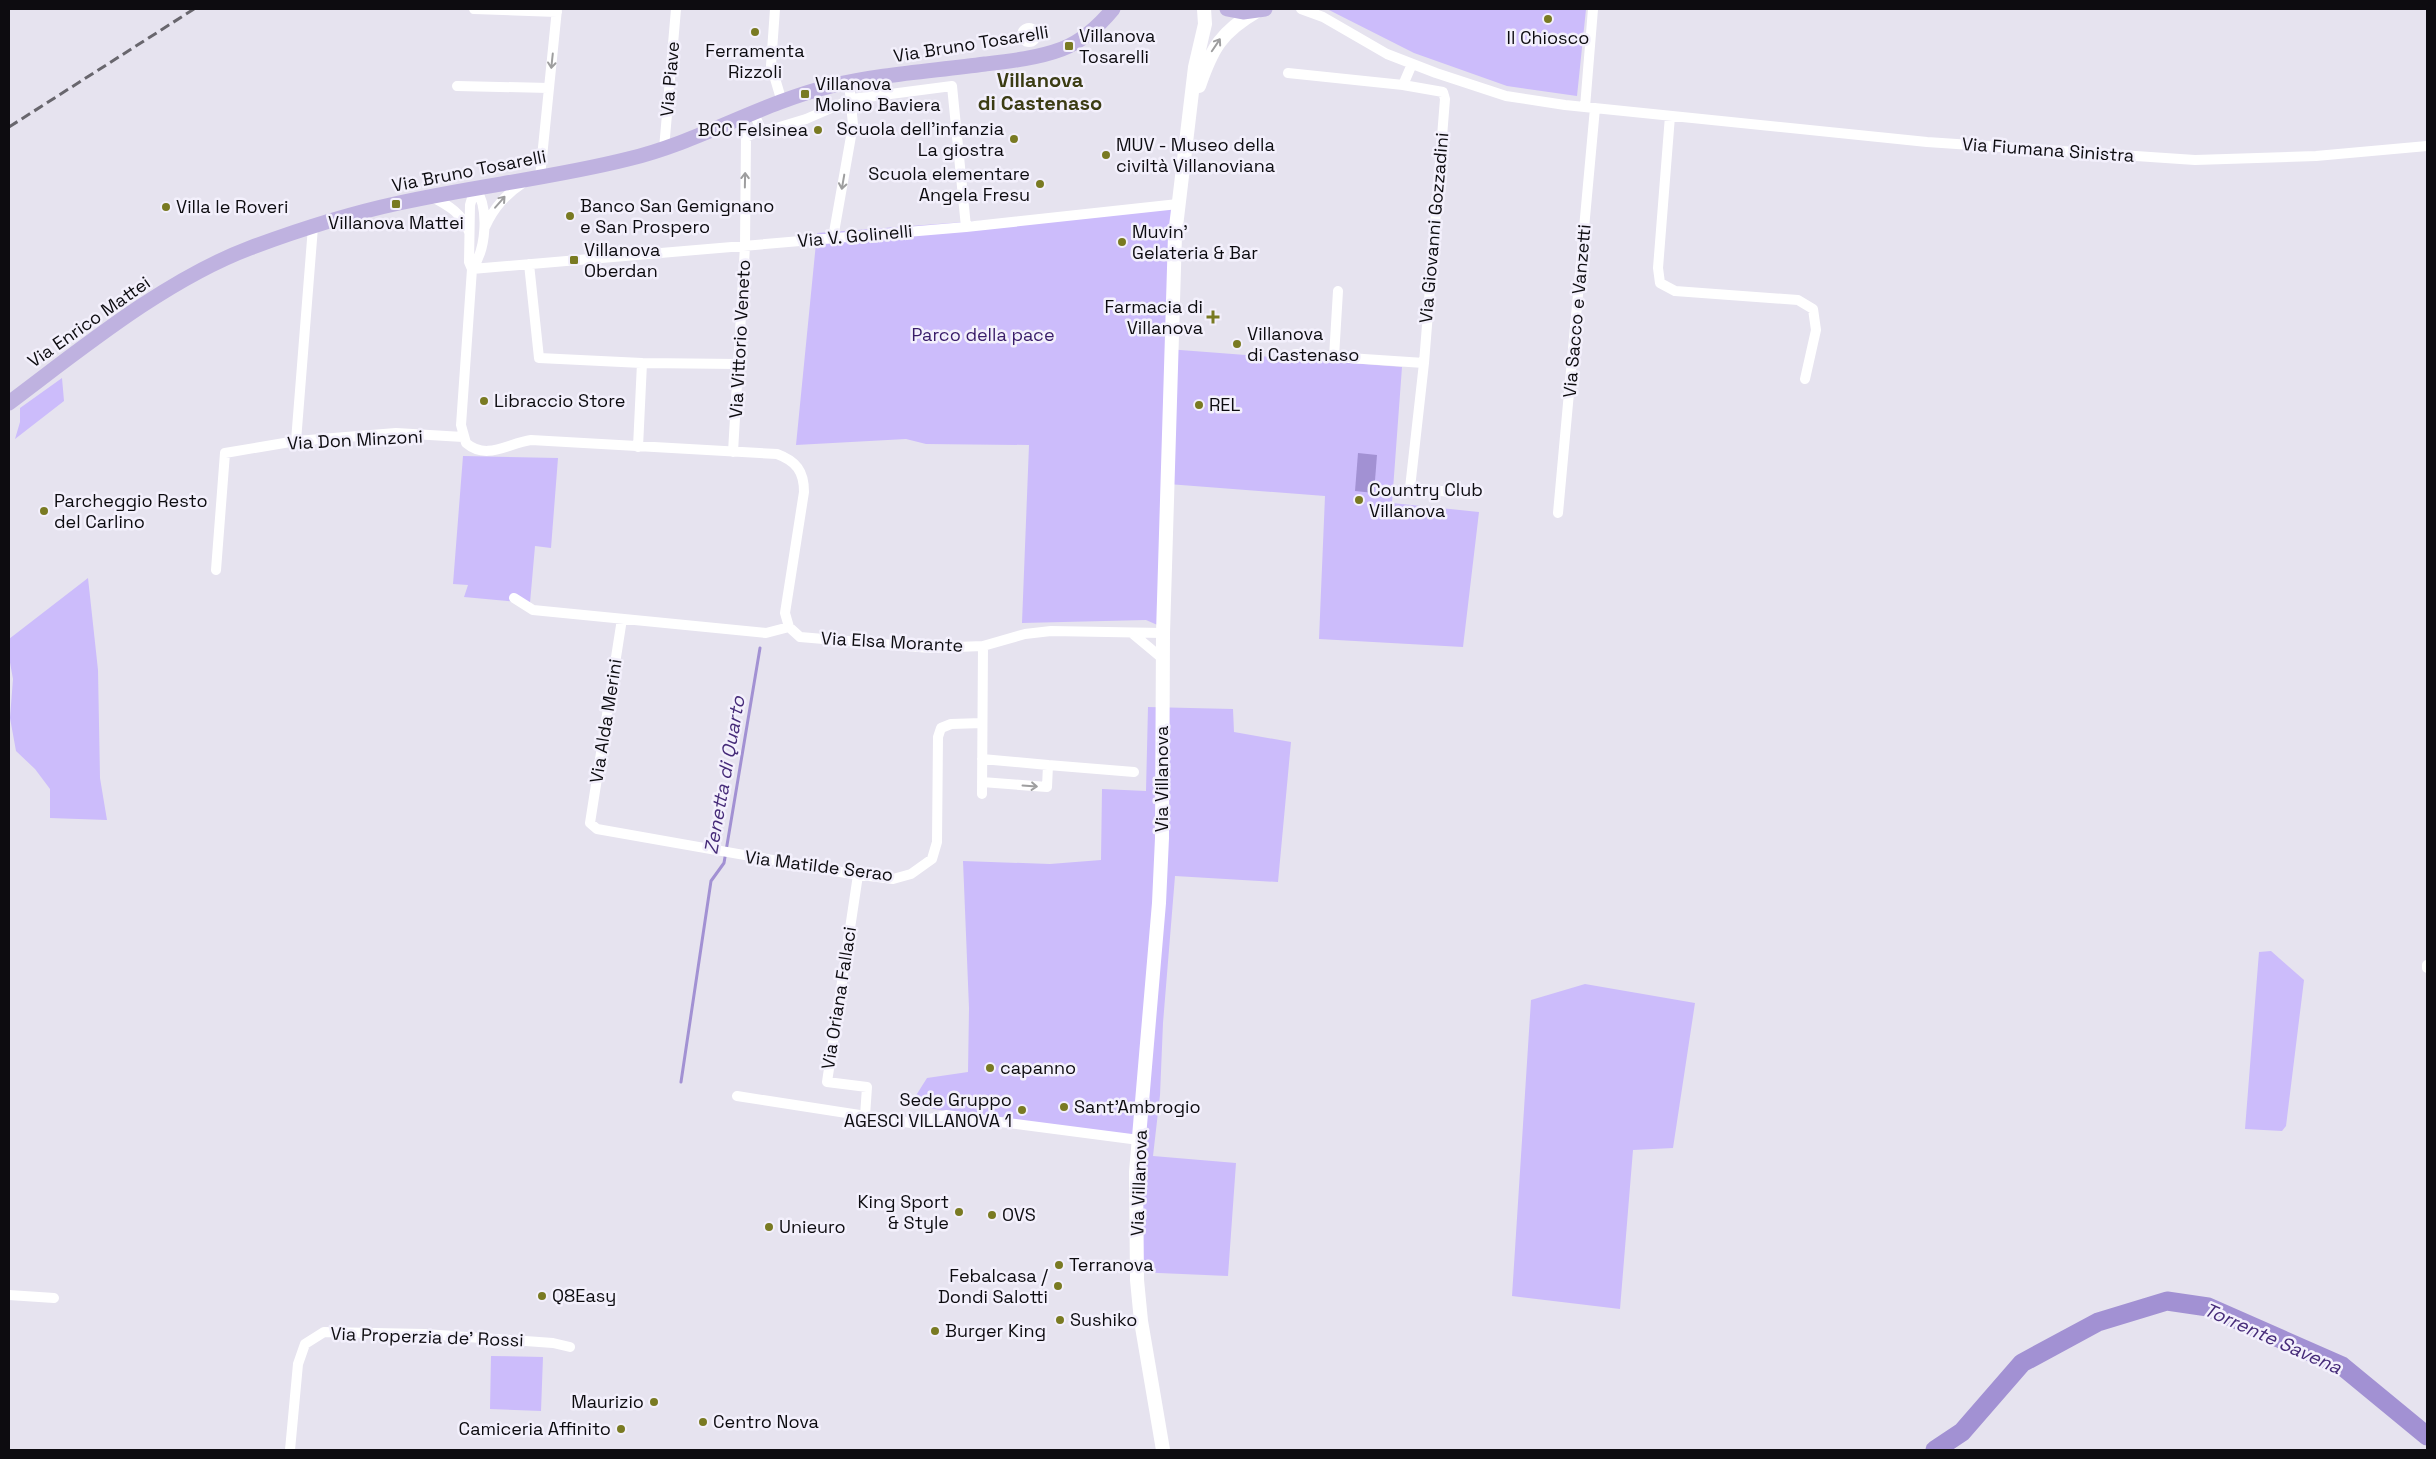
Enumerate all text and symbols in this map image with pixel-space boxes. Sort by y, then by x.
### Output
marker: Il Chiosco [1542,13,1554,25]
street label: Via Bruno Tosarelli [892,20,1050,67]
place label: Villanova Tosarelli [1079,24,1155,68]
marker: Ferramenta Rizzoli [749,26,761,38]
place label: Il Chiosco [1507,26,1589,49]
one-way arrow [1211,38,1222,52]
place label: Ferramenta Rizzoli [705,39,805,83]
street label: Via Piave [655,40,684,118]
marker: Villanova Tosarelli [1063,40,1075,52]
one-way arrow [547,52,557,68]
district label: Villanova di Castenaso [978,67,1102,116]
place label: Villanova Molino Baviera [815,72,941,116]
marker: Villanova Molino Baviera [799,88,811,100]
place label: Scuola dell'infanzia La giostra [837,117,1004,161]
place label: BCC Felsinea [698,118,808,141]
marker: BCC Felsinea [812,124,824,136]
street label: Via Giovanni Gozzadini [1414,132,1453,324]
street label: Via Fiumana Sinistra [1961,132,2135,167]
marker: Scuola dell'infanzia La giostra [1008,133,1020,145]
place label: MUV - Museo della civiltà Villanoviana [1116,133,1275,177]
street label: Via Bruno Tosarelli [390,144,548,197]
marker: MUV - Museo della civiltà Villanoviana [1100,149,1112,161]
place label: Scuola elementare Angela Fresu [868,162,1030,206]
one-way arrow [741,172,750,188]
one-way arrow [837,174,847,190]
marker: Scuola elementare Angela Fresu [1034,178,1046,190]
place label: Banco San Gemignano e San Prospero [580,194,774,238]
place label: Villa le Roveri [176,195,288,218]
one-way arrow [495,196,506,209]
marker: Villanova Mattei [390,198,402,210]
marker: Villa le Roveri [160,201,172,213]
marker: Banco San Gemignano e San Prospero [564,210,576,222]
place label: Villanova Mattei [328,211,464,234]
street label: Via V. Golinelli [796,219,913,252]
place label: Muvin' Gelateria & Bar [1132,220,1258,264]
street label: Via Sacco e Vanzetti [1557,223,1596,399]
marker: Muvin' Gelateria & Bar [1116,236,1128,248]
place label: Villanova Oberdan [584,238,660,282]
marker: Villanova Oberdan [568,254,580,266]
street label: Via Vittorio Veneto [724,259,755,419]
street label: Via Enrico Mattei [23,271,154,372]
place label: Farmacia di Villanova [1105,295,1203,339]
marker: Farmacia di Villanova [1207,311,1219,323]
place label: Villanova di Castenaso [1247,322,1359,366]
park label: Parco della pace [911,323,1055,346]
marker: Villanova di Castenaso [1231,338,1243,350]
place label: Libraccio Store [494,389,625,412]
place label: REL [1209,393,1240,416]
marker: Libraccio Store [478,395,490,407]
marker: REL [1193,399,1205,411]
street label: Via Don Minzoni [287,424,423,455]
place label: Country Club Villanova [1369,478,1483,522]
place label: Parcheggio Resto del Carlino [54,489,208,533]
marker: Country Club Villanova [1353,494,1365,506]
marker: Parcheggio Resto del Carlino [38,505,50,517]
street label: Via Elsa Morante [820,626,964,657]
street label: Via Alda Merini [584,657,627,785]
water label: Zenetta di Quarto [698,693,751,856]
street label: Via Villanova [1150,726,1173,832]
one-way arrow [1022,781,1038,790]
street label: Via Matilde Serao [744,845,895,886]
street label: Via Oriana Fallaci [816,925,861,1071]
place label: capanno [1000,1056,1076,1079]
marker: capanno [984,1062,996,1074]
place label: Sede Gruppo AGESCI VILLANOVA 1 [844,1088,1012,1132]
place label: Sant'Ambrogio [1074,1095,1201,1118]
marker: Sant'Ambrogio [1058,1101,1070,1113]
marker: Sede Gruppo AGESCI VILLANOVA 1 [1016,1104,1028,1116]
street label: Via Villanova [1125,1129,1152,1237]
place label: King Sport & Style [858,1190,949,1234]
place label: OVS [1002,1203,1036,1226]
marker: King Sport & Style [953,1206,965,1218]
marker: OVS [986,1209,998,1221]
place label: Unieuro [779,1215,846,1238]
marker: Unieuro [763,1221,775,1233]
place label: Terranova [1069,1253,1154,1276]
marker: Terranova [1053,1259,1065,1271]
place label: Febalcasa / Dondi Salotti [938,1264,1048,1308]
marker: Febalcasa / Dondi Salotti [1052,1280,1064,1292]
place label: Q8Easy [552,1284,616,1307]
marker: Q8Easy [536,1290,548,1302]
water label: Torrente Savena [2200,1297,2345,1380]
place label: Sushiko [1070,1308,1137,1331]
marker: Sushiko [1054,1314,1066,1326]
place label: Burger King [945,1319,1046,1342]
street label: Via Properzia de' Rossi [330,1322,524,1351]
marker: Burger King [929,1325,941,1337]
place label: Maurizio [571,1390,644,1413]
marker: Maurizio [648,1396,660,1408]
place label: Centro Nova [713,1410,819,1433]
marker: Centro Nova [697,1416,709,1428]
place label: Camiceria Affinito [459,1417,611,1440]
marker: Camiceria Affinito [615,1423,627,1435]

